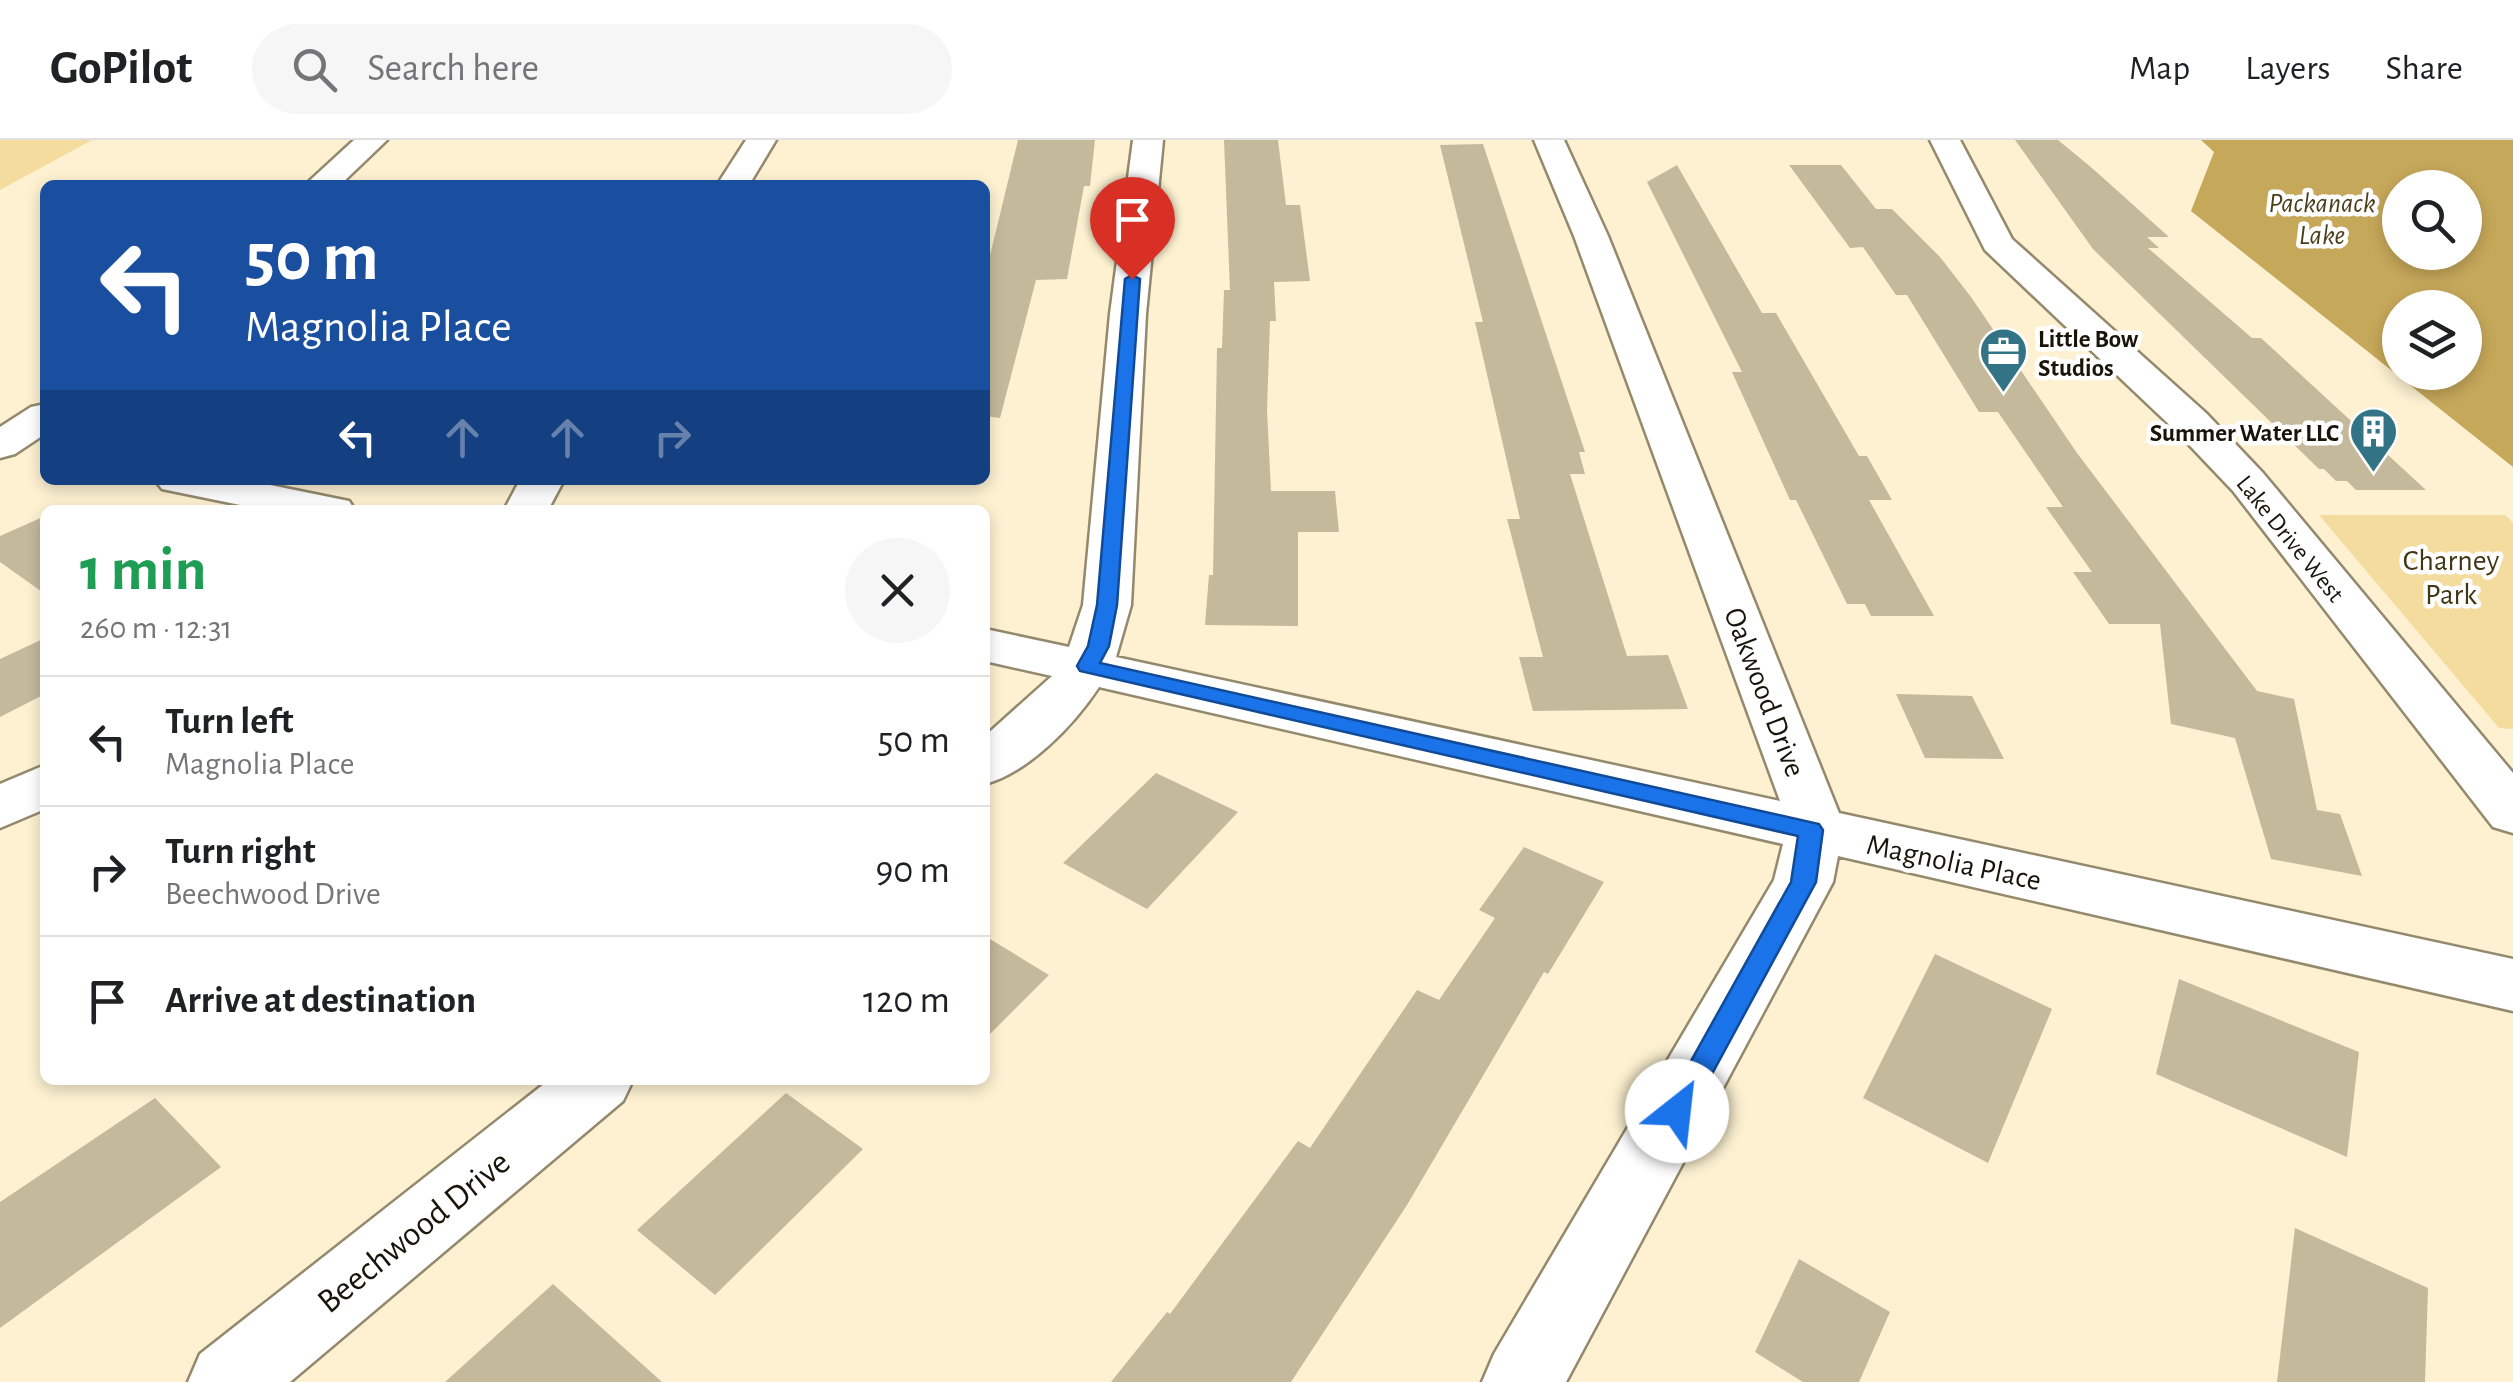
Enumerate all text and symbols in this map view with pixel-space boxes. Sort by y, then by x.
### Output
search box [252,24,952,114]
icon: search [287,42,342,97]
text: GoPilot [50,45,192,93]
text: Search here [367,50,539,88]
text: Map [2129,51,2190,86]
text: Layers [2245,51,2330,86]
text: Share [2385,51,2463,86]
map controls [2382,170,2482,390]
button: search [2382,170,2482,270]
pin [1090,177,1175,280]
water label: Packanack Lake [2268,190,2376,250]
icon: arrive [1105,192,1160,247]
icon: left [80,220,210,350]
text: 50 m [245,223,379,293]
button: layers [2382,290,2482,390]
text: Magnolia Place [245,305,512,350]
office icon: Little Bow Studios [1977,326,2029,394]
place label: Little Bow Studios [2038,327,2139,381]
building icon: Summer Water LLC [2348,406,2400,474]
icon: left [330,410,385,465]
icon: ahead [435,410,490,465]
icon: ahead [540,410,595,465]
icon: right [645,410,700,465]
place label: Summer Water LLC [2150,421,2339,446]
street label: Lake Drive West [2231,471,2348,607]
button: close [845,538,950,643]
text: 1 min [80,541,206,601]
park label: Charney Park [2403,546,2499,610]
street label: Oakwood Drive [1718,604,1810,781]
text: 260 m · 12:31 [80,612,232,644]
text: Turn left [165,703,293,741]
icon: left [80,714,135,769]
text: 50 m [877,722,950,760]
text: Magnolia Place [165,748,355,780]
street label: Magnolia Place [1864,830,2044,896]
text: Turn right [165,833,315,871]
icon: right [80,844,135,899]
text: 90 m [875,852,950,890]
text: Beechwood Drive [165,878,381,910]
icon: arrive [80,974,135,1029]
text: Arrive at destination [165,982,476,1020]
text: 120 m [863,982,950,1020]
position arrow [1625,1059,1729,1163]
street label: Beechwood Drive [311,1144,517,1320]

